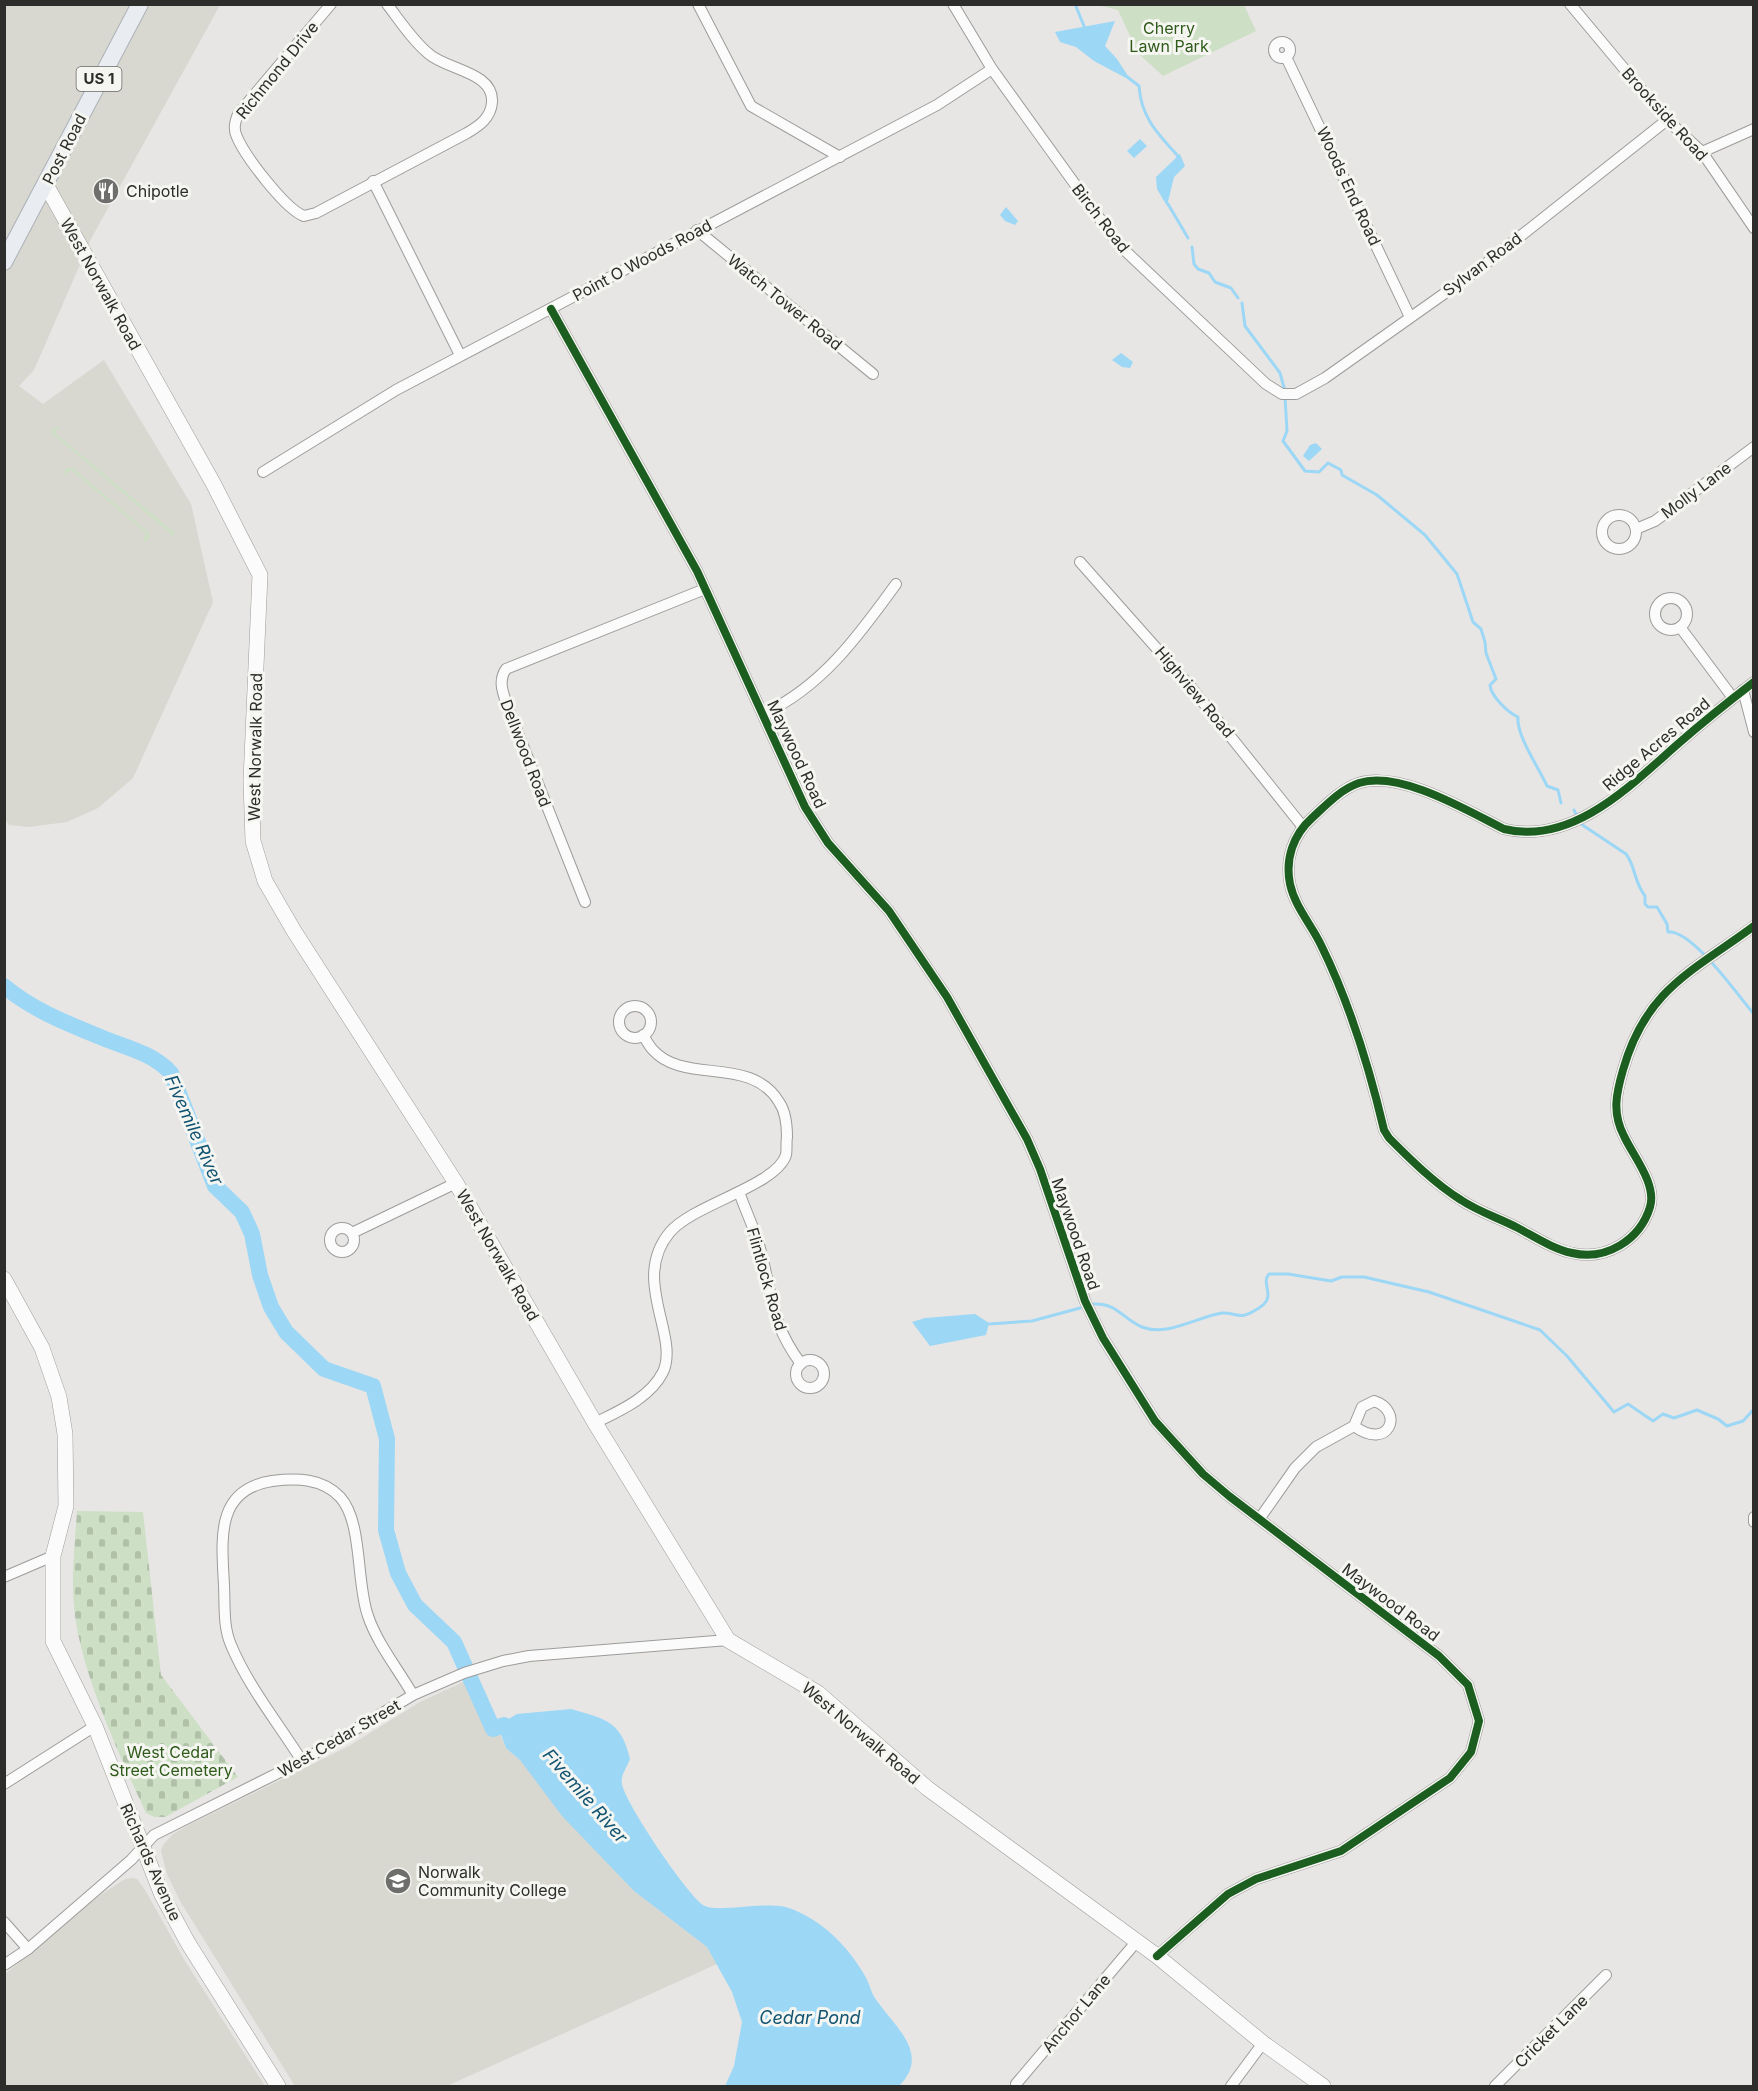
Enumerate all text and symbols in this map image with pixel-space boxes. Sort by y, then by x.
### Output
street label: Richmond Drive [232,17,322,123]
park label: Cherry Lawn Park [1129,18,1209,56]
street label: Brookside Road [1618,63,1712,165]
road number: US 1 [76,67,122,91]
street label: Post Road [38,110,90,188]
street label: Woods End Road [1313,123,1385,249]
restaurant icon: Chipotle [91,176,121,206]
street label: Birch Road [1068,180,1134,256]
place label: Chipotle [126,181,189,201]
street label: West Norwalk Road [56,214,146,354]
street label: Point O Woods Road [569,215,715,305]
street label: Sylvan Road [1439,228,1525,300]
street label: Watch Tower Road [724,250,846,354]
street label: Molly Lane [1657,457,1735,523]
street label: Highview Road [1151,642,1239,742]
street label: West Norwalk Road [244,673,266,821]
street label: Ridge Acres Road [1598,693,1714,795]
street label: Dellwood Road [496,696,556,810]
street label: Maywood Road [763,697,831,811]
water label: Fivemile River [161,1072,229,1189]
street label: Maywood Road [1047,1175,1105,1293]
street label: West Norwalk Road [452,1186,544,1324]
street label: Flintlock Road [743,1225,791,1333]
street label: Maywood Road [1338,1559,1444,1645]
street label: West Norwalk Road [798,1678,924,1788]
street label: West Cedar Street [274,1695,404,1781]
park label: West Cedar Street Cemetery [109,1742,233,1780]
water label: Fivemile River [539,1744,633,1848]
street label: Richards Avenue [116,1800,186,1924]
place label: Norwalk Community College [418,1862,567,1900]
school or university icon: Norwalk Community College [383,1866,413,1896]
street label: Anchor Lane [1037,1970,1115,2056]
street label: Cricket Lane [1510,1990,1592,2072]
water label: Cedar Pond [759,2007,861,2028]

